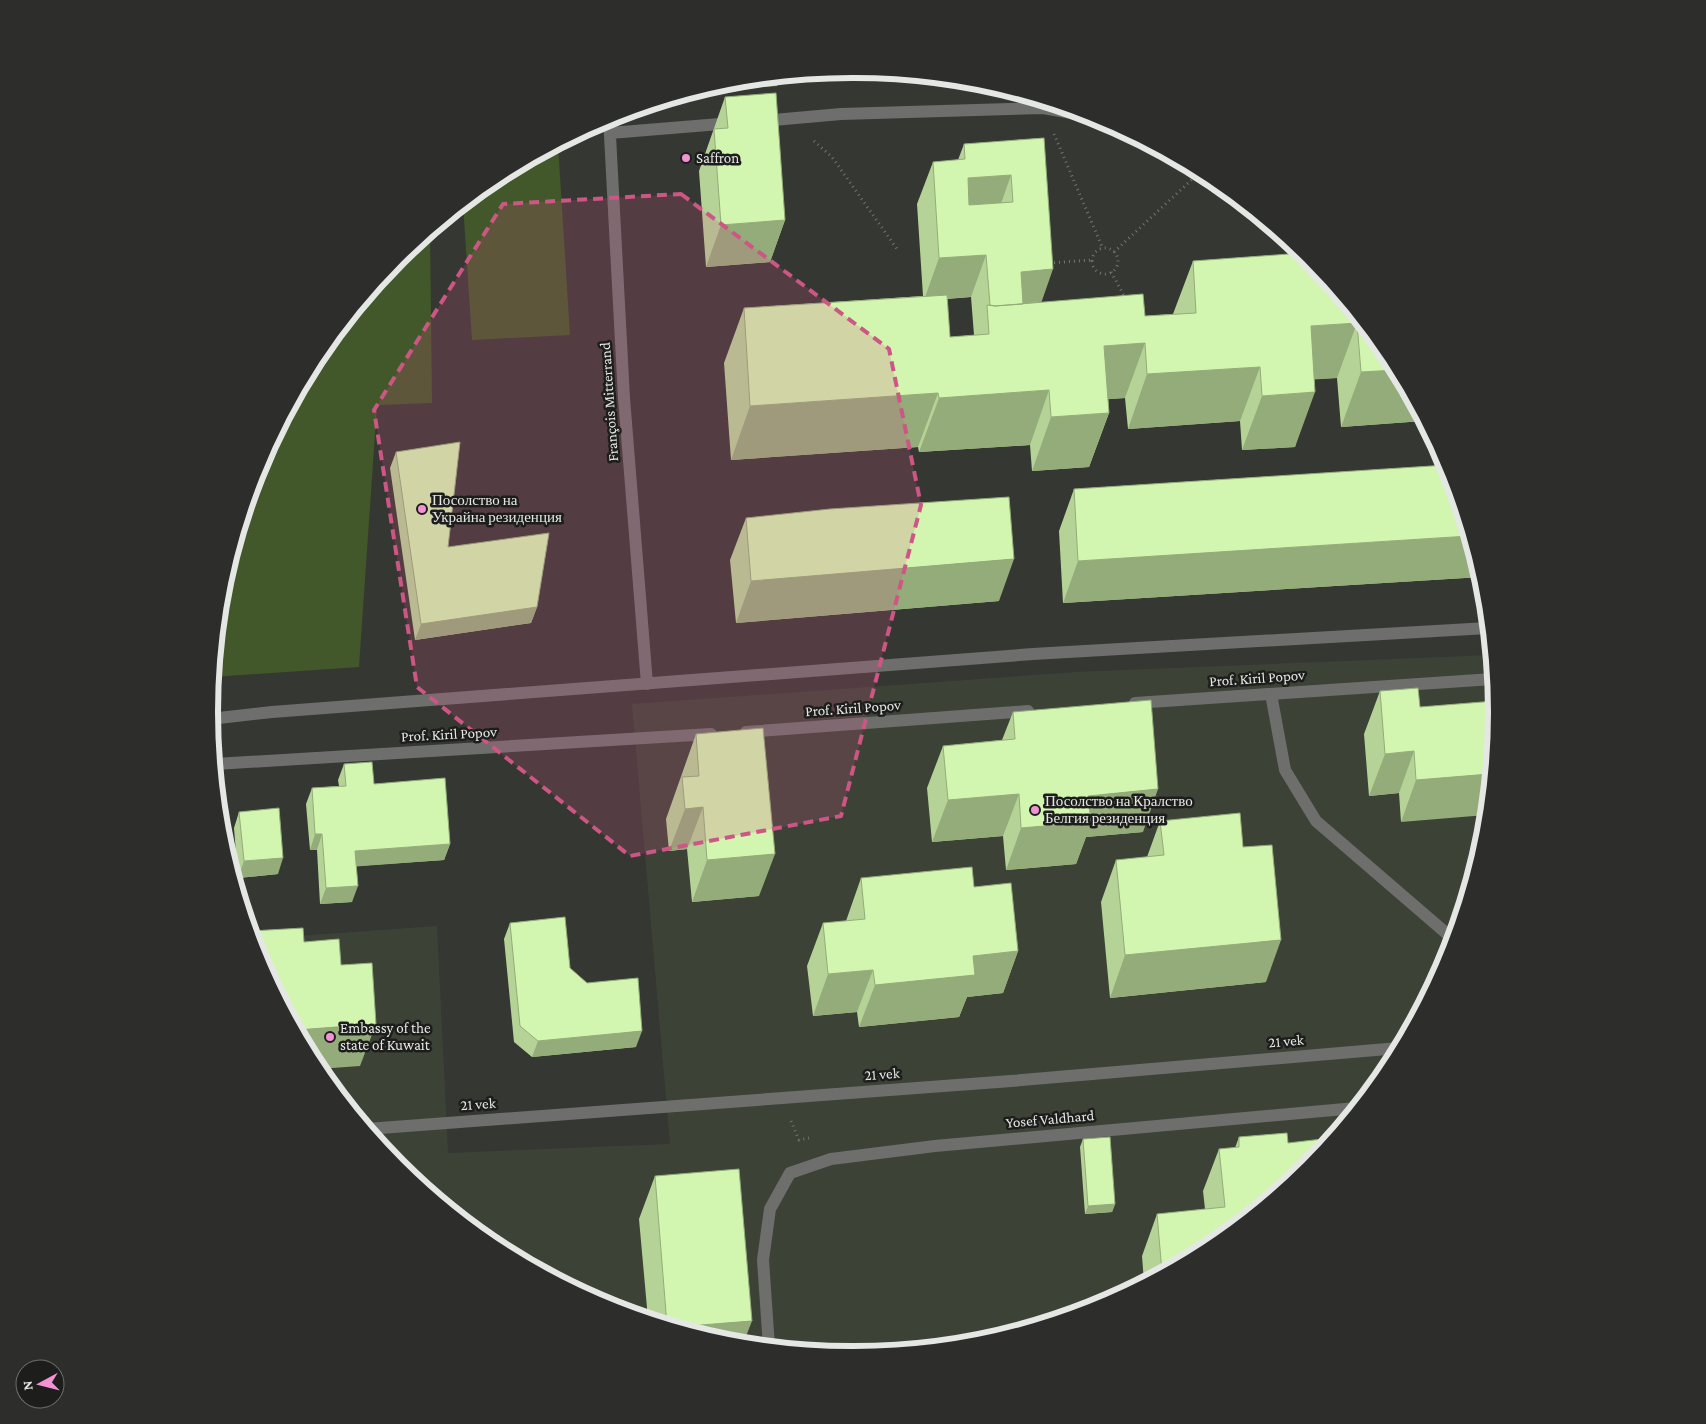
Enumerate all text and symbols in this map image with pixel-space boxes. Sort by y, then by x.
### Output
place label: Saffron [696,150,739,166]
marker: Saffron [680,152,692,164]
street label: François Mitterrand [597,342,622,462]
place label: Посолство на Украйна резиденция [432,492,562,525]
marker: Посолство на Украйна резиденция [416,503,428,515]
street label: Prof. Kiril Popov [1209,667,1306,690]
street label: Prof. Kiril Popov [805,697,902,720]
street label: Prof. Kiril Popov [401,723,498,746]
place label: Посолство на Кралство Белгия резиденция [1045,793,1193,826]
marker: Посолство на Кралство Белгия резиденция [1029,804,1041,816]
place label: Embassy of the state of Kuwait [340,1020,431,1053]
marker: Embassy of the state of Kuwait [324,1031,336,1043]
street label: 21 vek [1268,1031,1305,1051]
street label: 21 vek [864,1065,901,1083]
street label: 21 vek [460,1095,497,1113]
street label: Yosef Valdhard [1005,1107,1095,1131]
north arrow [15,1359,65,1409]
text: N [19,1379,36,1391]

